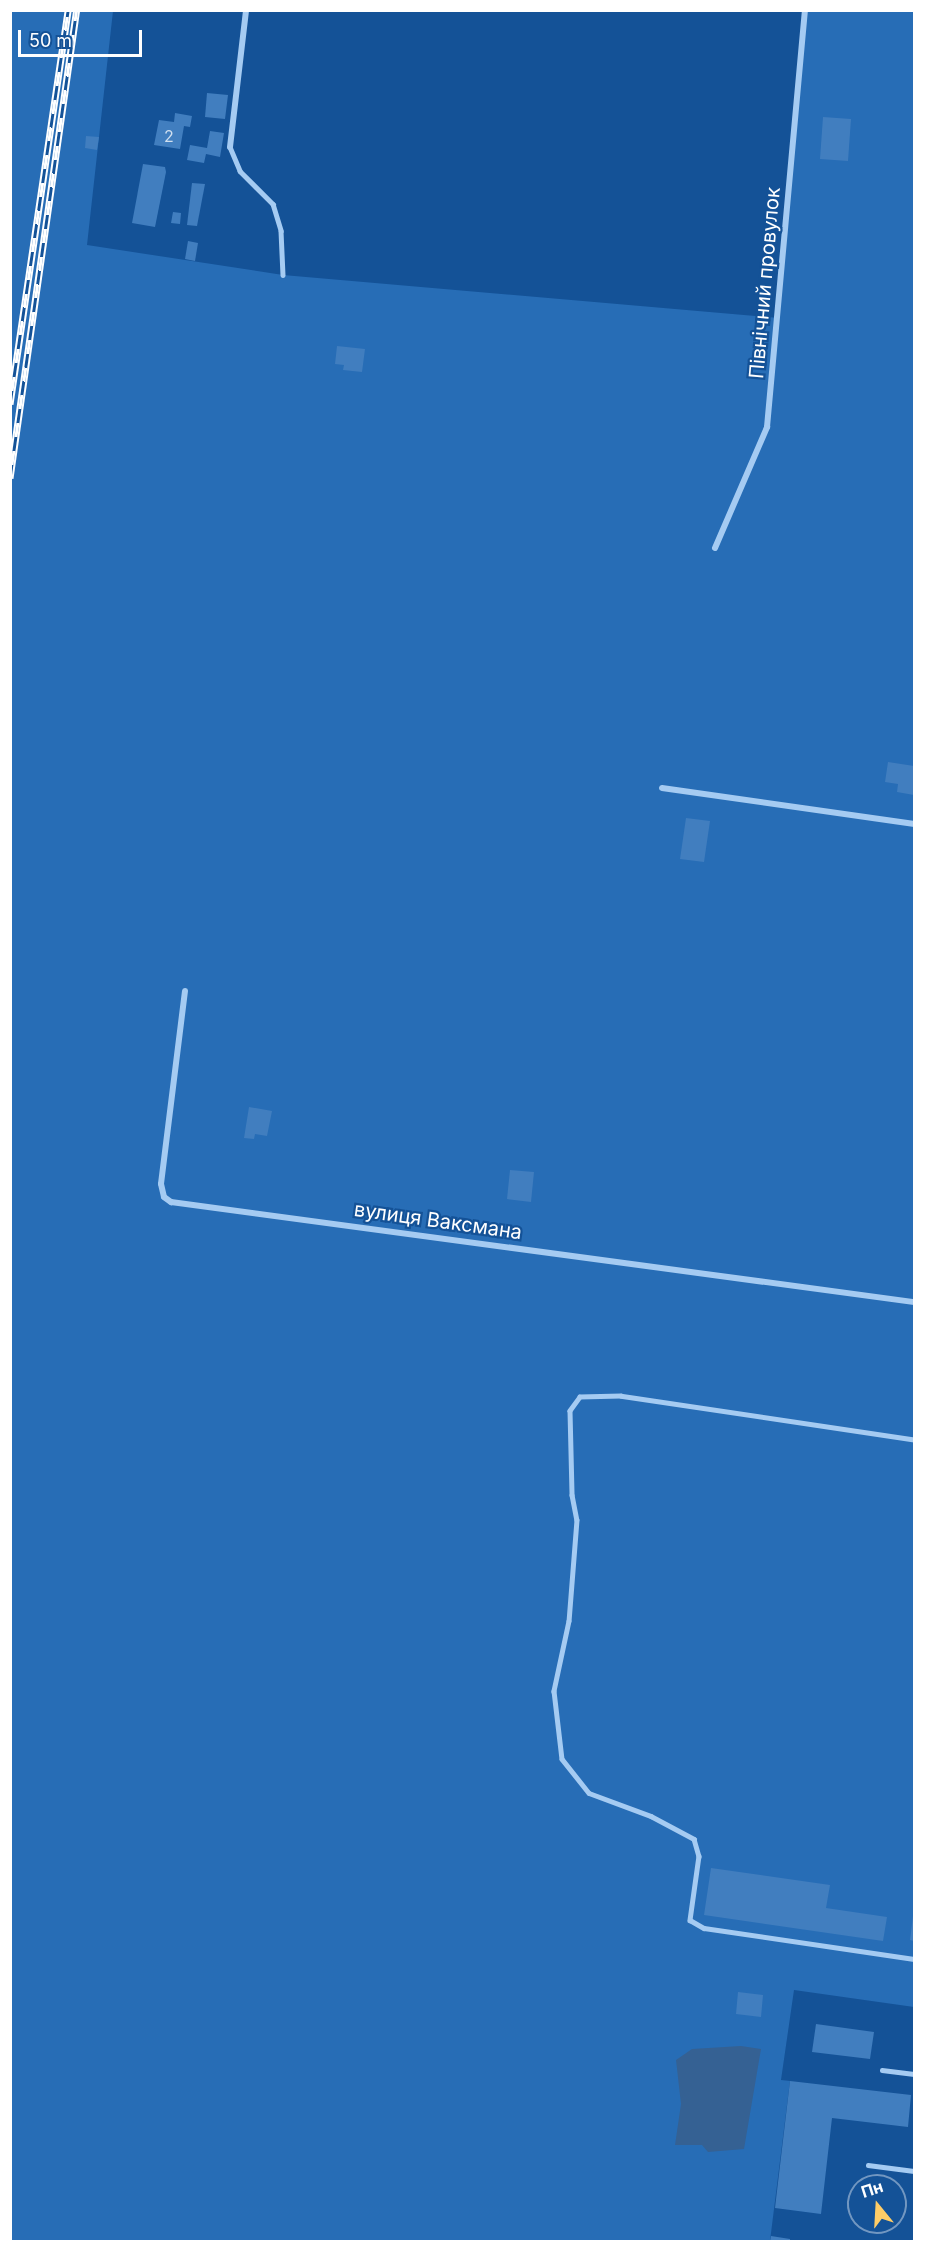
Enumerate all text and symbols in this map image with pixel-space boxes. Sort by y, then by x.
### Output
scale bar [21,18,146,56]
text: 50 m [29,30,72,51]
house number: 2 [164,126,174,146]
street label: Північний провулок [745,186,785,380]
street label: вулиця Ваксмана [352,1197,524,1245]
north arrow [847,2174,907,2234]
text: Пн [859,2176,886,2202]

